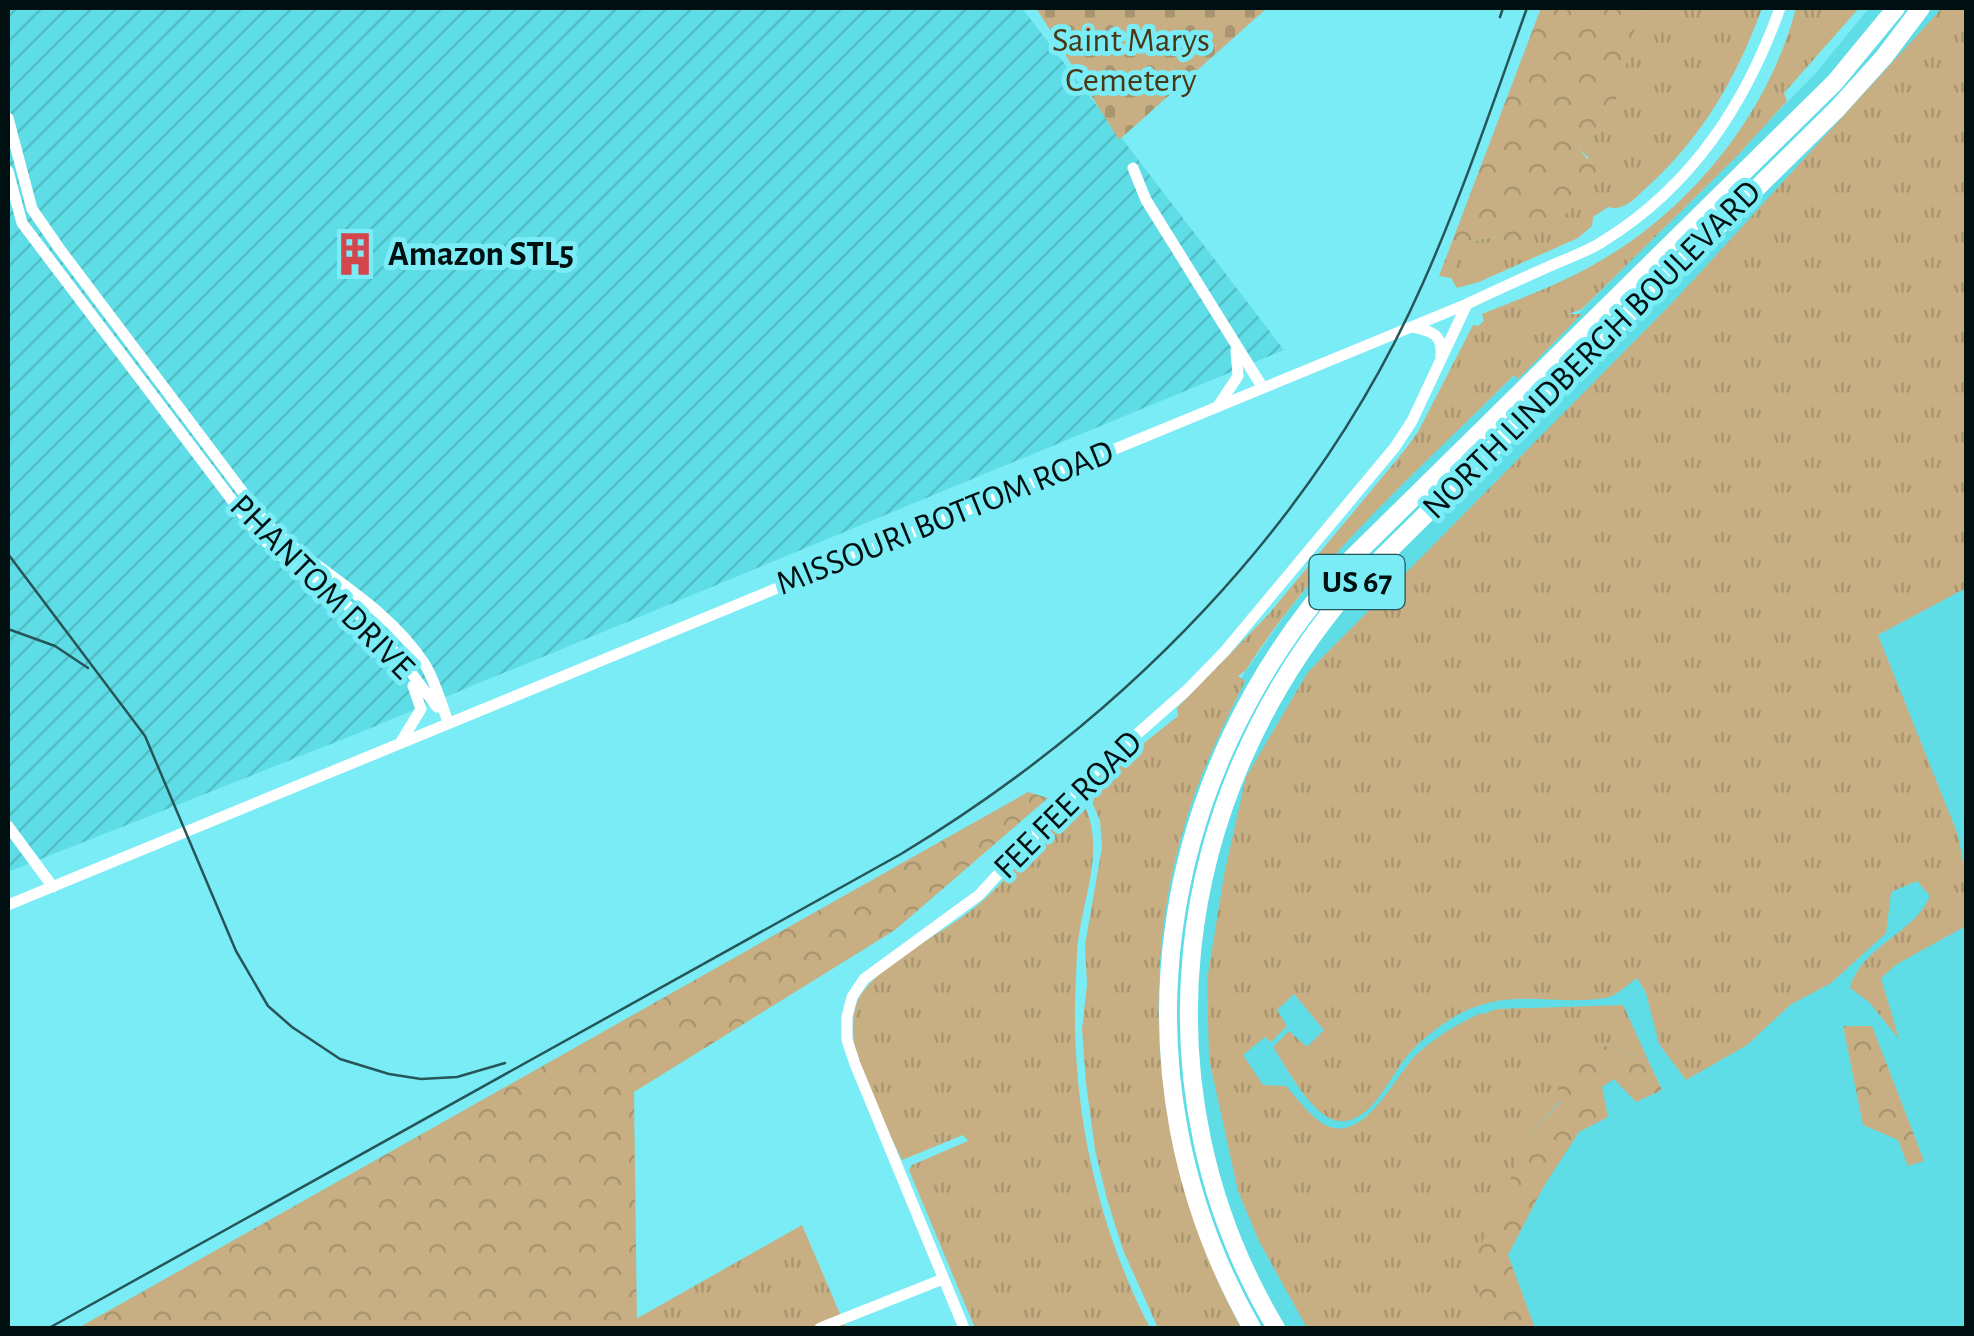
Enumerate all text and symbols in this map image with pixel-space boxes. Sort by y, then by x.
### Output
park label: Saint Marys Cemetery [1052,23,1210,98]
street label: NORTH LINDBERGH BOULEVARD [1416,174,1768,526]
building icon: Amazon STL5 [331,230,379,278]
place label: Amazon STL5 [388,237,574,272]
street label: MISSOURI BOTTOM ROAD [771,434,1119,602]
street label: PHANTOM DRIVE [223,488,421,686]
road number: US 67 [1310,555,1404,609]
street label: FEE FEE ROAD [987,724,1149,886]

